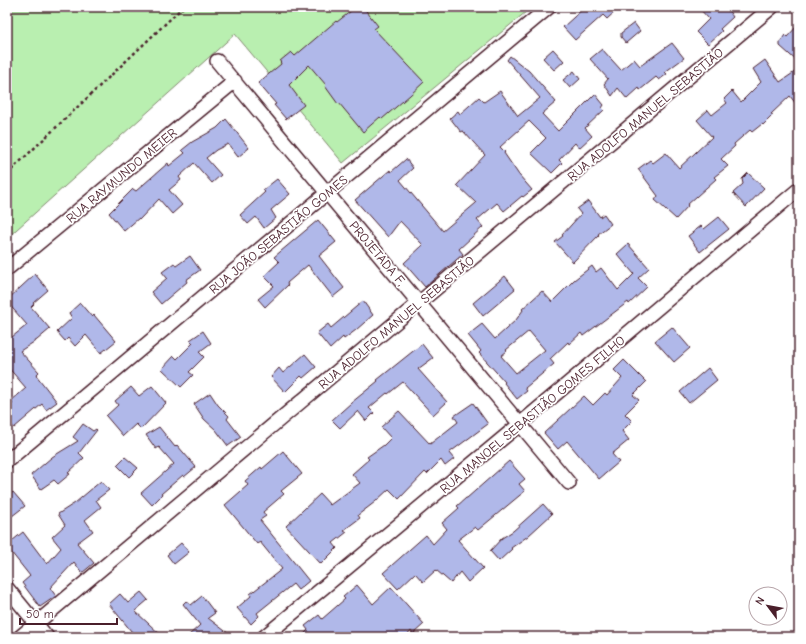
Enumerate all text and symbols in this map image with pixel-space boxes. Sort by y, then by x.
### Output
street label: RUA ADOLFO MANUEL SEBASTIÃO [564,44,726,184]
street label: RUA RAYMUNDO MEIER [63,125,180,226]
street label: RUA JOÃO SEBASTIÃO GOMES [205,171,351,297]
street label: PROJETADA F, [346,218,409,289]
street label: RUA ADOLFO MANUEL SEBASTIÃO [315,252,477,392]
street label: RUA MANOEL SEBASTIÃO GOMES FILHO [436,332,628,496]
north arrow [748,586,788,626]
text: N [753,594,767,607]
scale bar [20,600,117,626]
text: 50 m [26,607,54,621]

